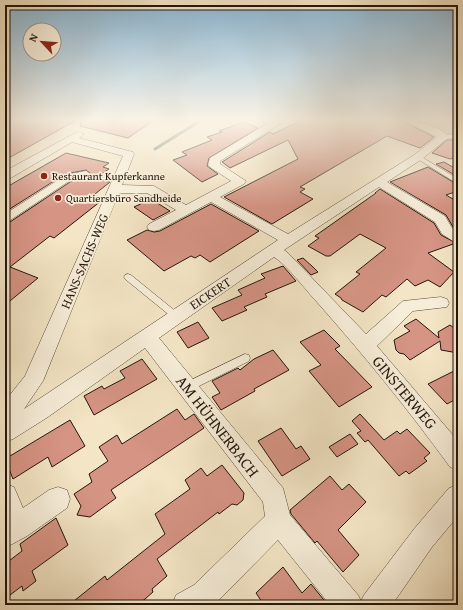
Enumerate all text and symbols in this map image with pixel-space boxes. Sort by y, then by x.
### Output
north arrow [22,22,62,62]
text: N [24,30,42,44]
place label: Restaurant Kupferkanne [52,168,165,184]
marker: Restaurant Kupferkanne [39,171,49,181]
place label: Quartiersbüro Sandheide [66,190,182,206]
marker: Quartiersbüro Sandheide [53,193,63,203]
street label: HANS-SACHS-WEG [56,210,113,312]
street label: EICKERT [186,272,235,314]
street label: GINSTERWEG [367,350,443,434]
street label: AM HÜHNERBACH [170,370,266,482]

